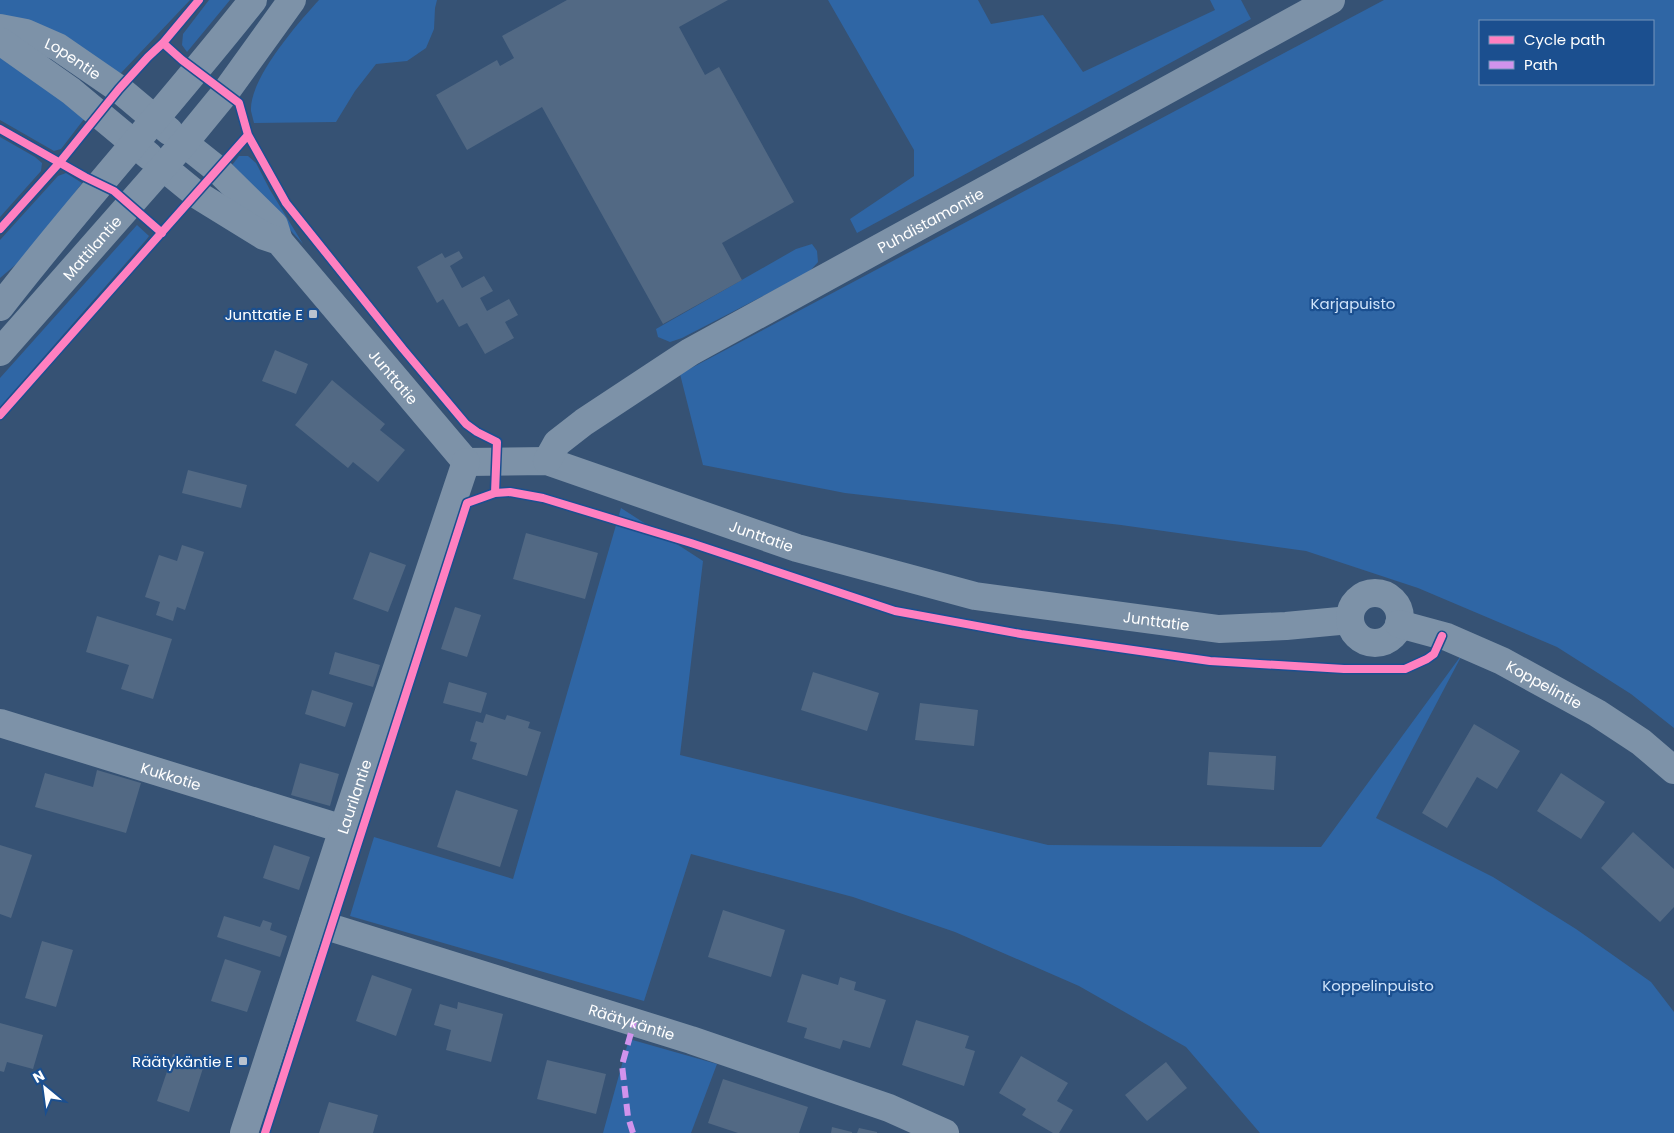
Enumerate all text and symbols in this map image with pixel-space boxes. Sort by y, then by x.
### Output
legend [1479,20,1654,85]
text: Cycle path [1524,29,1605,50]
street label: Lopentie [42,32,105,84]
text: Path [1524,54,1558,75]
street label: Puhdistamontie [873,182,987,258]
street label: Mattilantie [58,211,126,284]
park label: Karjapuisto [1311,293,1395,314]
place label: Junttatie E [225,304,303,325]
marker: Junttatie E [307,308,319,320]
street label: Junttatie [364,344,423,409]
street label: Junttatie [727,515,796,557]
street label: Junttatie [1122,606,1191,635]
street label: Koppelintie [1503,655,1586,713]
street label: Laurilantie [332,756,376,836]
street label: Kukkotie [138,757,204,795]
park label: Koppelinpuisto [1322,975,1434,996]
street label: Räätykäntie [586,998,678,1045]
place label: Räätykäntie E [132,1051,233,1072]
marker: Räätykäntie E [237,1055,249,1067]
north arrow [20,1063,70,1113]
text: N [29,1065,48,1088]

